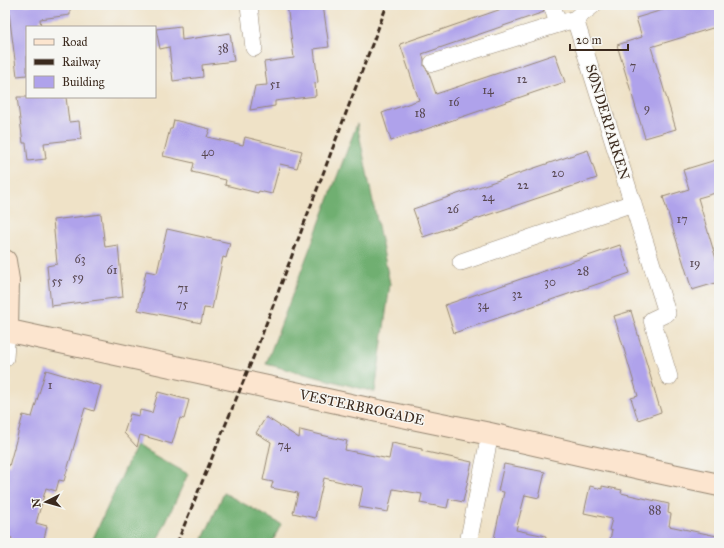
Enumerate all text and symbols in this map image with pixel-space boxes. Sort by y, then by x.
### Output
legend [26,26,156,98]
scale bar [570,26,628,52]
text: 20 m [576,33,602,47]
text: Road [62,35,88,49]
house number: 38 [217,41,229,55]
text: Railway [62,55,101,69]
house number: 7 [630,59,636,73]
street label: SØNDERPARKEN [582,62,633,182]
house number: 12 [517,72,527,86]
text: Building [62,75,105,90]
house number: 51 [270,77,280,91]
house number: 14 [482,83,494,97]
house number: 16 [449,95,460,109]
house number: 9 [644,101,650,115]
house number: 18 [414,106,426,120]
house number: 40 [201,145,215,159]
house number: 20 [552,166,564,180]
house number: 22 [517,178,529,192]
house number: 24 [482,190,495,204]
house number: 26 [447,202,460,216]
house number: 17 [676,212,688,226]
house number: 63 [75,252,86,266]
house number: 19 [689,256,701,270]
house number: 61 [107,263,118,277]
house number: 28 [577,264,589,278]
house number: 59 [72,270,84,284]
house number: 55 [51,274,63,288]
house number: 30 [544,275,556,289]
house number: 71 [177,281,189,295]
house number: 32 [512,287,522,301]
house number: 75 [176,297,188,311]
house number: 34 [477,298,489,312]
house number: 1 [48,378,53,392]
street label: VESTERBROGADE [297,386,426,429]
house number: 74 [278,438,291,452]
north arrow [26,482,66,522]
text: N [30,497,44,508]
house number: 88 [649,503,661,517]

